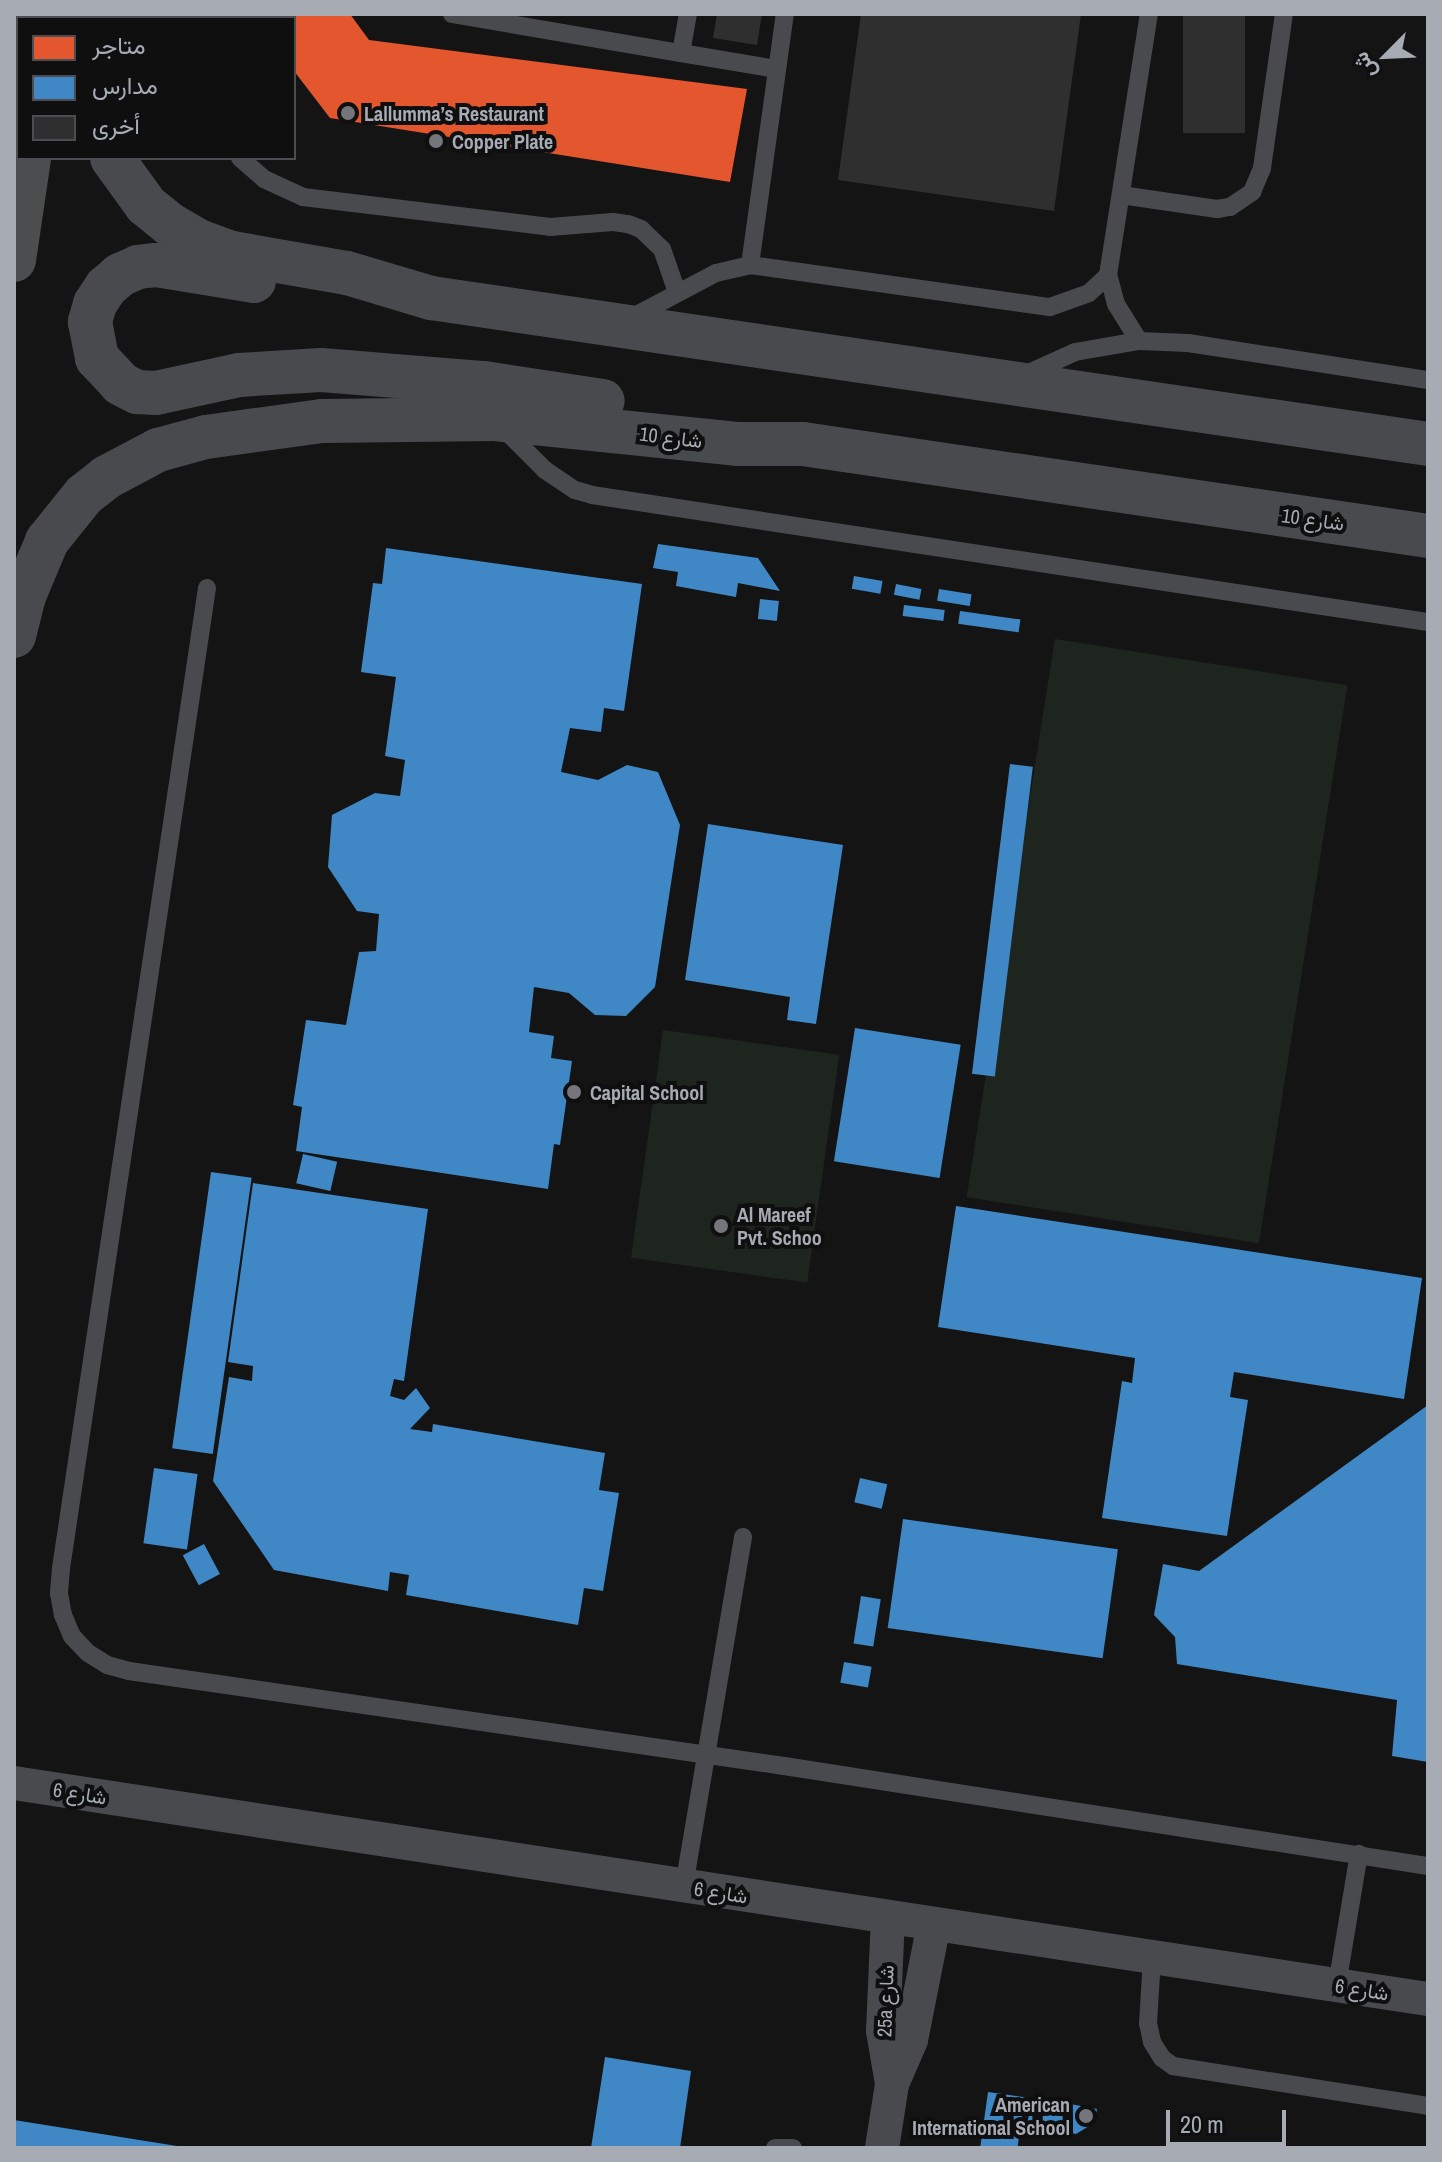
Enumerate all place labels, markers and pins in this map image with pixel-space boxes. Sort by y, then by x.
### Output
place label: Lallumma’s Restaurant [364,101,544,125]
marker: Lallumma’s Restaurant [339,104,357,122]
place label: Copper Plate [452,129,553,153]
marker: Copper Plate [427,132,445,150]
place label: Capital School [590,1080,704,1104]
marker: Capital School [565,1083,583,1101]
place label: Al Mareef Pvt. Schoo [737,1202,822,1249]
marker: Al Mareef Pvt. Schoo [712,1217,730,1235]
place label: American International School [912,2092,1070,2139]
marker: American International School [1077,2107,1095,2125]

